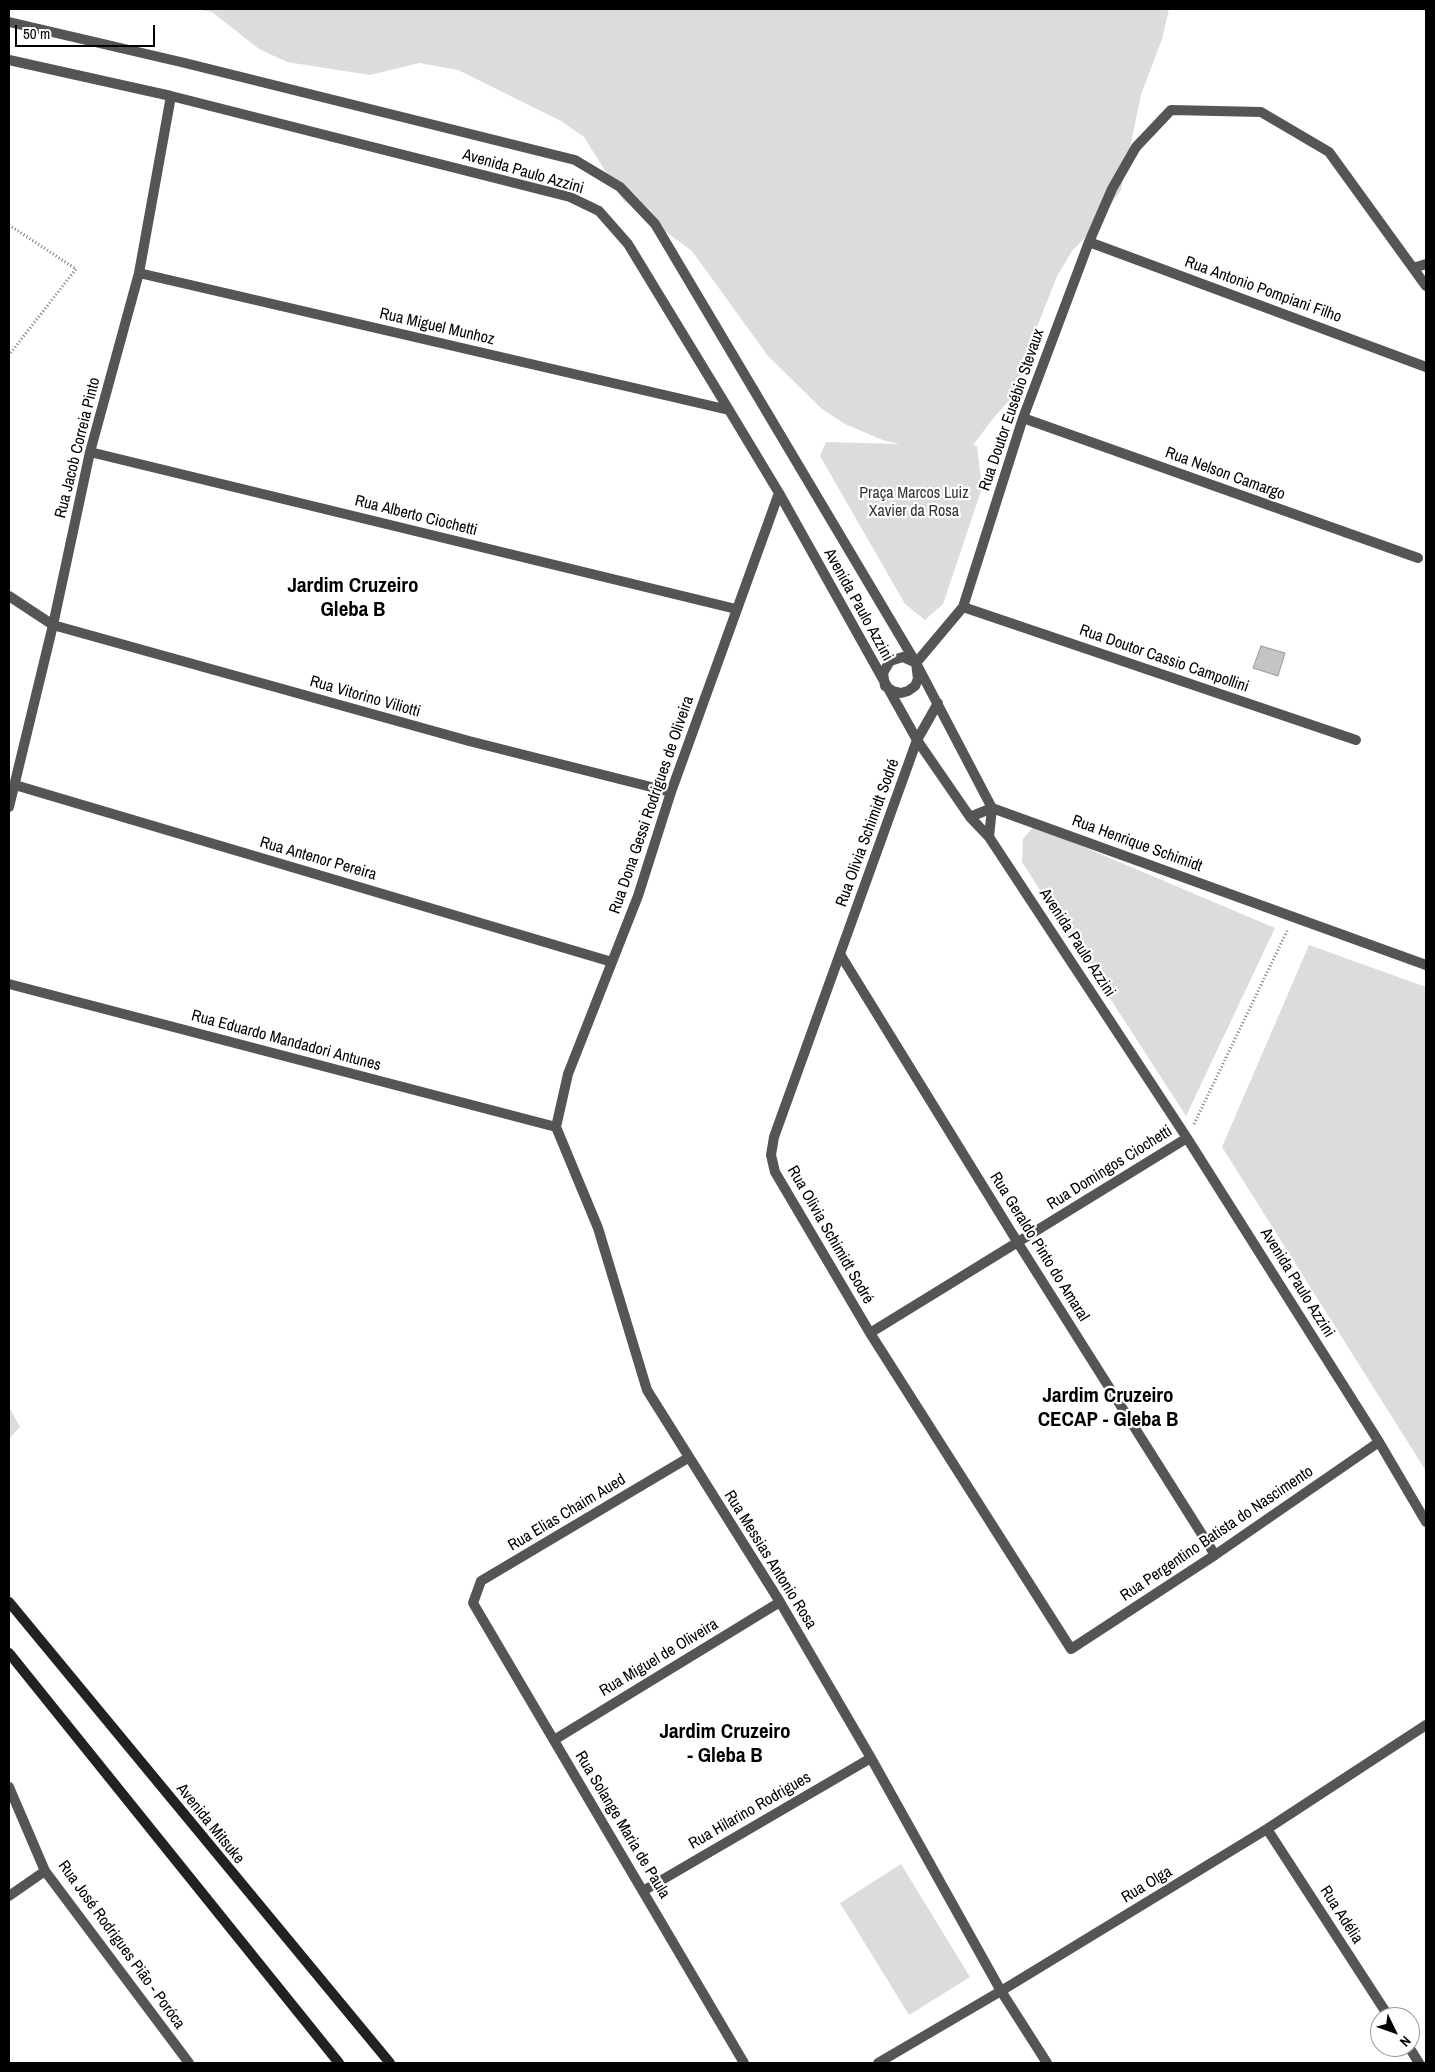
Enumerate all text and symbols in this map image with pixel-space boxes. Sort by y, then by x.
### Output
scale bar [18,15,158,47]
text: 50 m [23,23,50,44]
street label: Avenida Paulo Azzini [460,146,586,198]
street label: Rua Antonio Pompiani Filho [1182,253,1344,327]
street label: Rua Miguel Munhoz [378,304,496,350]
street label: Rua Doutor Eusébio Stevaux [975,327,1049,493]
street label: Rua Jacob Correia Pinto [51,376,105,520]
street label: Rua Nelson Camargo [1162,443,1288,505]
park label: Praça Marcos Luiz Xavier da Rosa [859,484,969,522]
street label: Rua Alberto Ciochetti [353,492,479,540]
street label: Avenida Paulo Azzini [819,546,897,664]
district label: Jardim Cruzeiro Gleba B [287,573,419,623]
street label: Rua Doutor Cassio Campollini [1077,621,1251,697]
street label: Rua Vitorino Viliotti [308,672,422,722]
street label: Rua Dona Gessi Rodrigues de Oliveira [606,694,698,916]
street label: Rua Olivia Schimidt Sodré [832,756,904,910]
street label: Rua Henrique Schimidt [1069,812,1205,876]
street label: Rua Antenor Pereira [258,833,378,885]
street label: Avenida Paulo Azzini [1035,885,1119,1001]
street label: Rua Eduardo Mandadori Antunes [189,1006,383,1076]
street label: Rua Domingos Ciochetti [1044,1122,1176,1214]
street label: Rua Olivia Schimidt Sodré [783,1163,877,1307]
street label: Rua Geraldo Pinto do Amaral [985,1169,1093,1325]
street label: Avenida Paulo Azzini [1256,1225,1338,1341]
district label: Jardim Cruzeiro CECAP - Gleba B [1038,1383,1178,1433]
street label: Rua Pergentino Batista do Nascimento [1117,1462,1317,1606]
street label: Rua Elias Chaim Aued [505,1470,629,1556]
street label: Rua Messias Antonio Rosa [720,1487,820,1633]
street label: Rua Miguel de Oliveira [596,1615,722,1701]
district label: Jardim Cruzeiro - Gleba B [659,1719,791,1769]
street label: Rua Solange Maria de Paula [570,1748,674,1902]
street label: Rua Hilarino Rodrigues [686,1768,814,1854]
street label: Avenida Mitsuke [172,1780,248,1868]
street label: Rua José Rodrigues Pião - Poróca [53,1857,189,2033]
street label: Rua Olga [1118,1862,1176,1908]
street label: Rua Adélia [1315,1883,1367,1947]
north arrow [1370,2007,1420,2057]
text: N [1396,2032,1415,2050]

